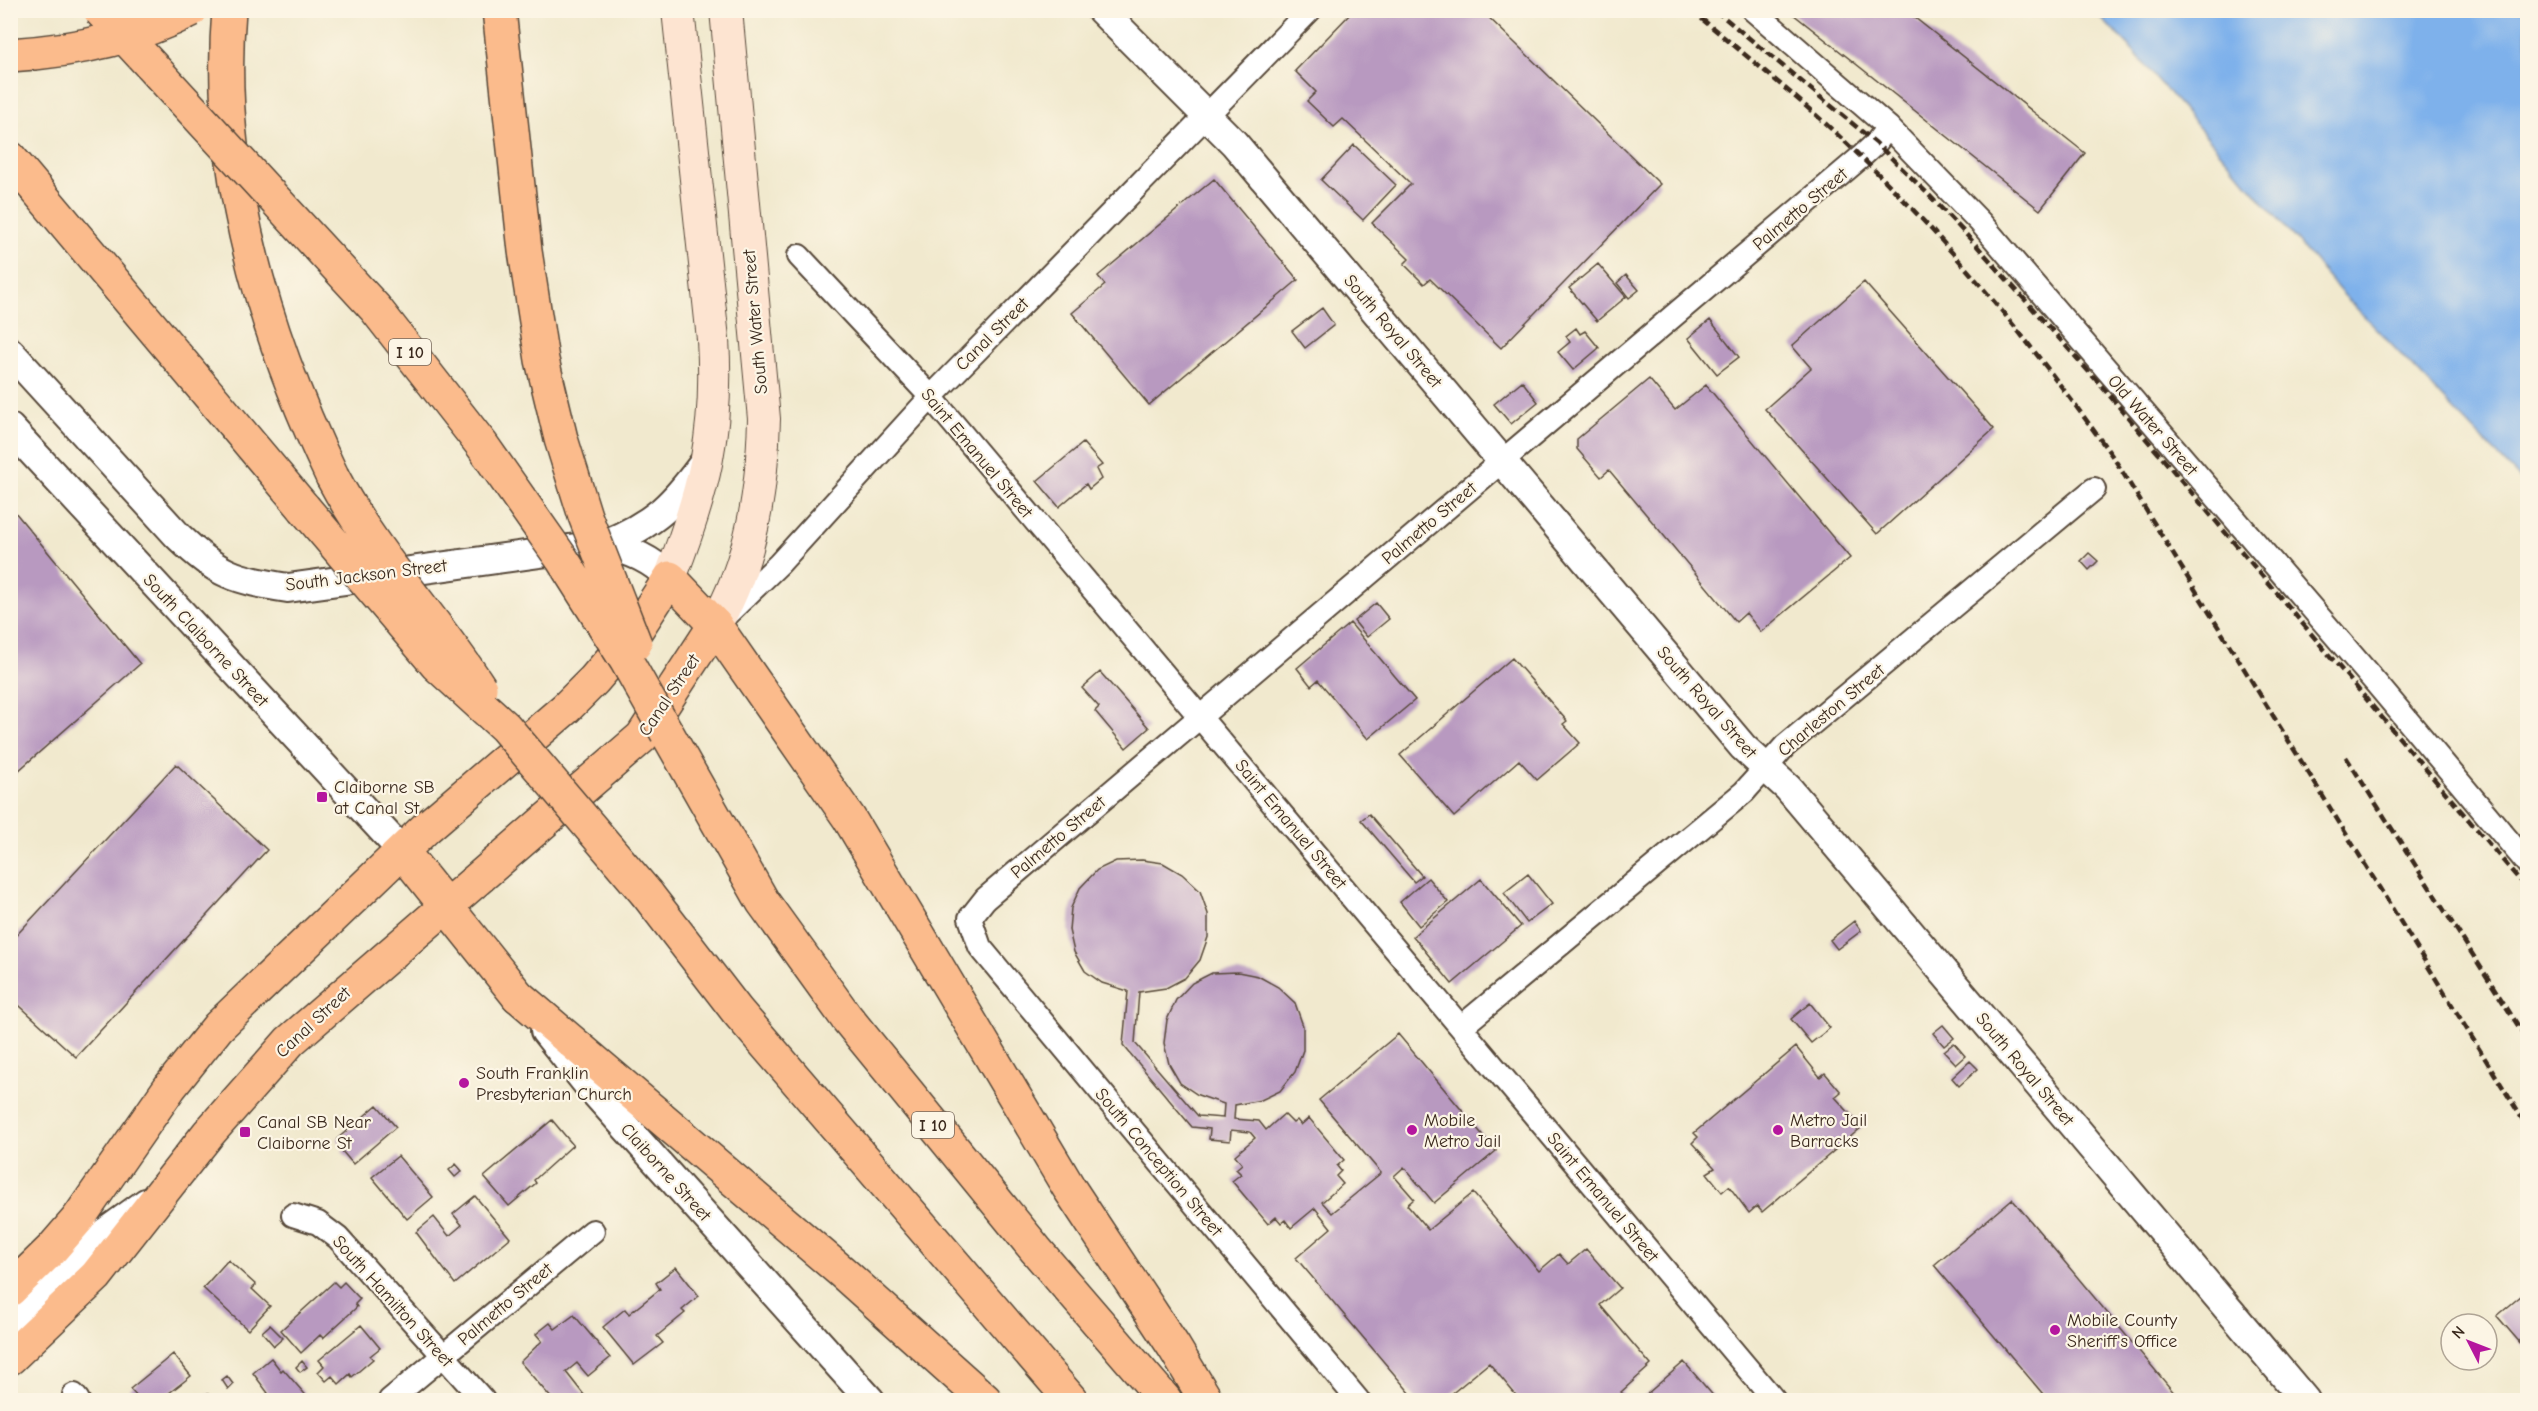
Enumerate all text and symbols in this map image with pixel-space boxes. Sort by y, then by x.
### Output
street label: Palmetto Street [1749,163,1852,255]
street label: South Water Street [739,248,772,395]
street label: South Royal Street [1339,270,1447,393]
street label: Canal Street [951,293,1034,375]
road number: I 10 [389,339,431,365]
street label: Old Water Street [2103,371,2203,481]
street label: Saint Emanuel Street [916,384,1037,523]
street label: Palmetto Street [1378,477,1481,569]
street label: South Jackson Street [284,555,449,596]
street label: South Claiborne Street [139,569,273,712]
street label: South Royal Street [1652,642,1762,763]
street label: Canal Street [634,649,705,740]
street label: Charleston Street [1774,659,1890,761]
street label: Saint Emanuel Street [1230,755,1351,894]
place label: Claiborne SB at Canal St [334,777,435,819]
marker: Claiborne SB at Canal St [315,790,329,804]
street label: Palmetto Street [1007,791,1110,883]
street label: Canal Street [272,982,356,1062]
street label: South Royal Street [1971,1008,2079,1131]
place label: South Franklin Presbyterian Church [476,1063,632,1105]
marker: South Franklin Presbyterian Church [457,1076,471,1090]
street label: South Conception Street [1091,1084,1227,1241]
place label: Mobile Metro Jail [1424,1110,1501,1152]
place label: Metro Jail Barracks [1790,1110,1867,1152]
place label: Canal SB Near Claiborne St [257,1112,372,1154]
road number: I 10 [912,1112,954,1138]
street label: Claiborne Street [616,1119,716,1226]
marker: Mobile Metro Jail [1405,1123,1419,1137]
marker: Metro Jail Barracks [1771,1123,1785,1137]
marker: Canal SB Near Claiborne St [238,1125,252,1139]
street label: Saint Emanuel Street [1542,1128,1663,1267]
street label: South Hamilton Street [328,1231,458,1372]
street label: Palmetto Street [454,1258,557,1350]
place label: Mobile County Sheriff's Office [2067,1310,2178,1352]
north arrow [2439,1312,2499,1372]
marker: Mobile County Sheriff's Office [2048,1323,2062,1337]
text: N [2448,1323,2469,1343]

